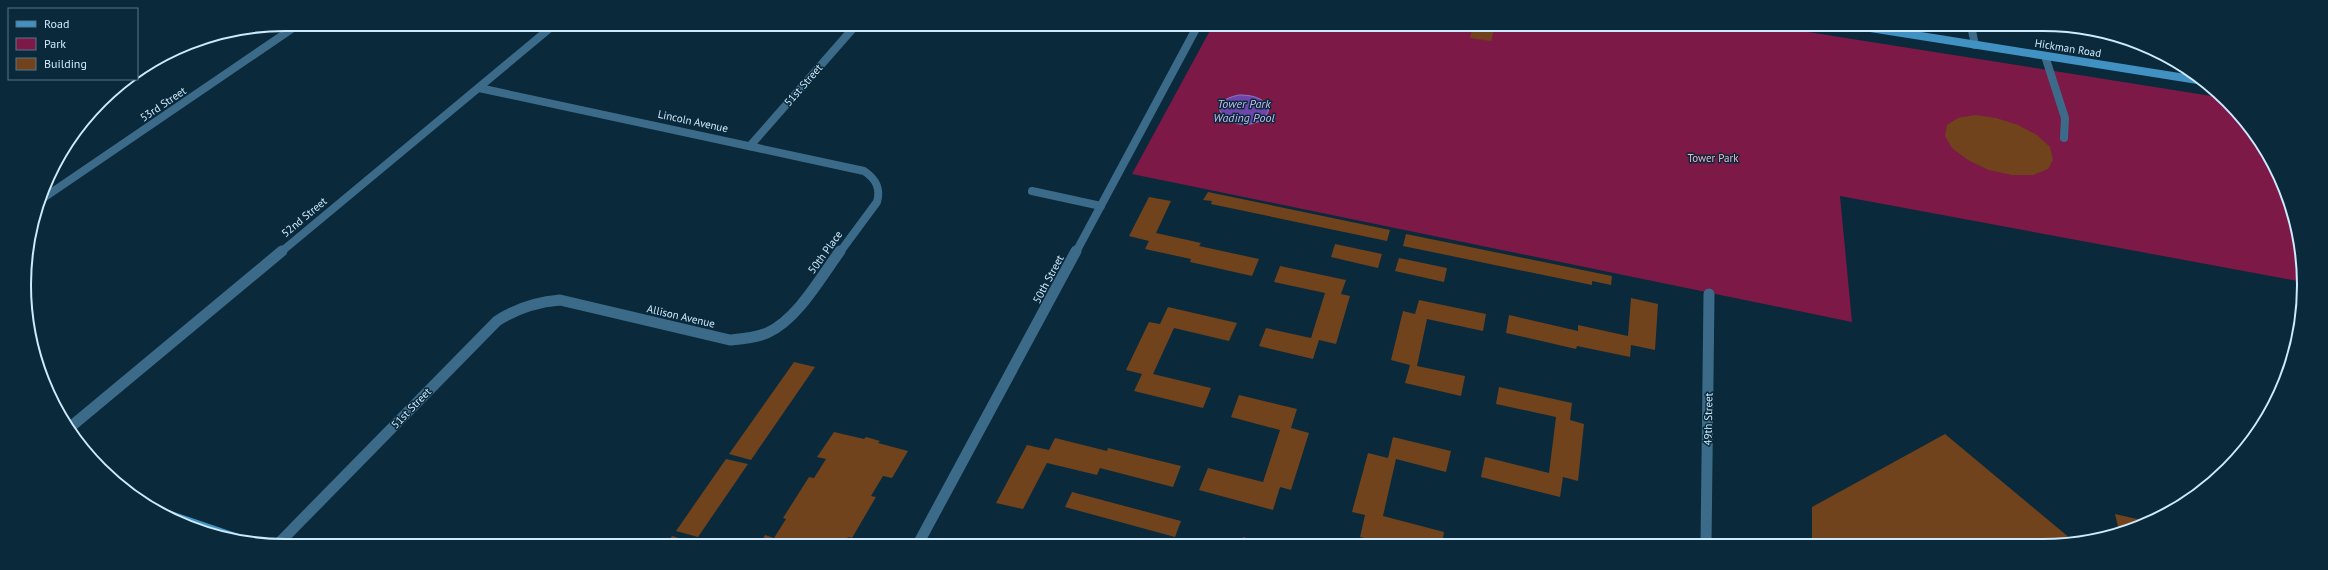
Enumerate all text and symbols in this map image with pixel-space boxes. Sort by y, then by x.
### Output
legend [8,8,138,80]
text: Road [44,16,69,31]
text: Park [44,36,66,51]
street label: Hickman Road [2034,36,2102,60]
text: Building [44,56,87,71]
street label: 51st Street [781,61,825,109]
street label: 53rd Street [137,83,189,125]
water label: Tower Park Wading Pool [1213,96,1275,125]
street label: Lincoln Avenue [657,107,730,135]
park label: Tower Park [1688,151,1739,165]
street label: 52nd Street [278,194,330,240]
street label: 50th Place [805,227,846,276]
street label: 50th Street [1029,252,1067,306]
street label: Allison Avenue [646,301,717,331]
street label: 51st Street [388,384,434,431]
street label: 49th Street [1701,392,1715,446]

